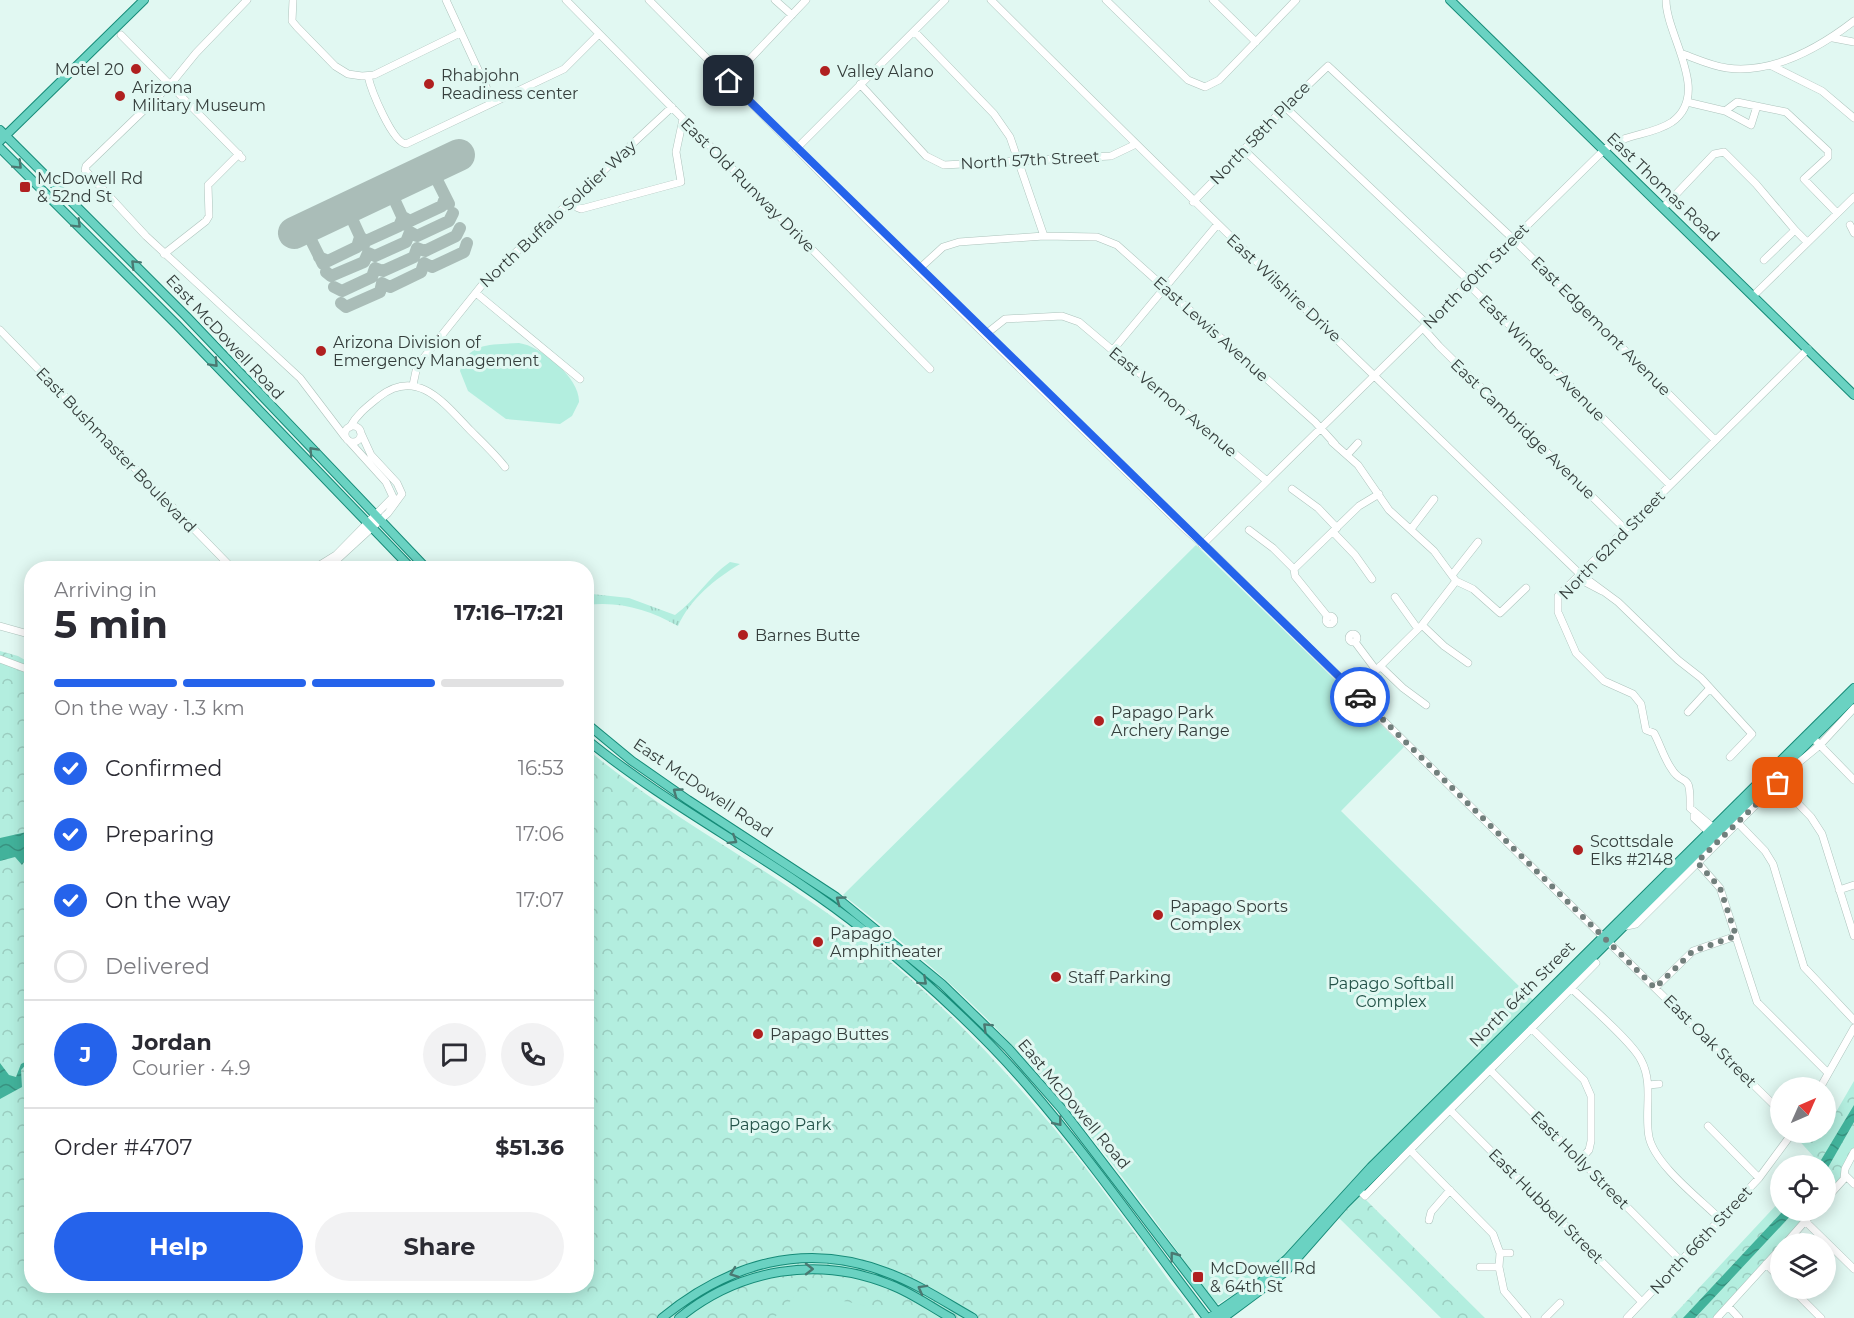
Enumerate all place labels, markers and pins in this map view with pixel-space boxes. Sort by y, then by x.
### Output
pin [703,55,754,106]
place label: Motel 20 [55,60,124,79]
marker: Motel 20 [129,62,143,76]
place label: Valley Alano [837,62,934,81]
marker: Valley Alano [818,64,832,78]
place label: Rhabjohn Readiness center [441,66,579,103]
marker: Rhabjohn Readiness center [422,77,436,91]
place label: Arizona Military Museum [132,78,266,115]
marker: Arizona Military Museum [113,89,127,103]
place label: McDowell Rd & 52nd St [37,169,143,206]
marker: McDowell Rd & 52nd St [18,180,32,194]
place label: Arizona Division of Emergency Management [333,333,540,370]
marker: Arizona Division of Emergency Management [314,344,328,358]
place label: Barnes Butte [755,626,860,645]
marker: Barnes Butte [736,628,750,642]
place label: Papago Park Archery Range [1111,703,1230,740]
marker: Papago Park Archery Range [1092,714,1106,728]
pin [1752,757,1803,808]
place label: Scottsdale Elks #2148 [1590,832,1674,869]
marker: Scottsdale Elks #2148 [1571,843,1585,857]
place label: Papago Sports Complex [1170,897,1288,934]
marker: Papago Sports Complex [1151,908,1165,922]
place label: Papago Amphitheater [830,924,943,961]
marker: Papago Amphitheater [811,935,825,949]
place label: Staff Parking [1068,968,1171,987]
marker: Staff Parking [1049,970,1063,984]
place label: Papago Buttes [770,1025,889,1044]
marker: Papago Buttes [751,1027,765,1041]
place label: McDowell Rd & 64th St [1210,1259,1316,1296]
marker: McDowell Rd & 64th St [1191,1270,1205,1284]

